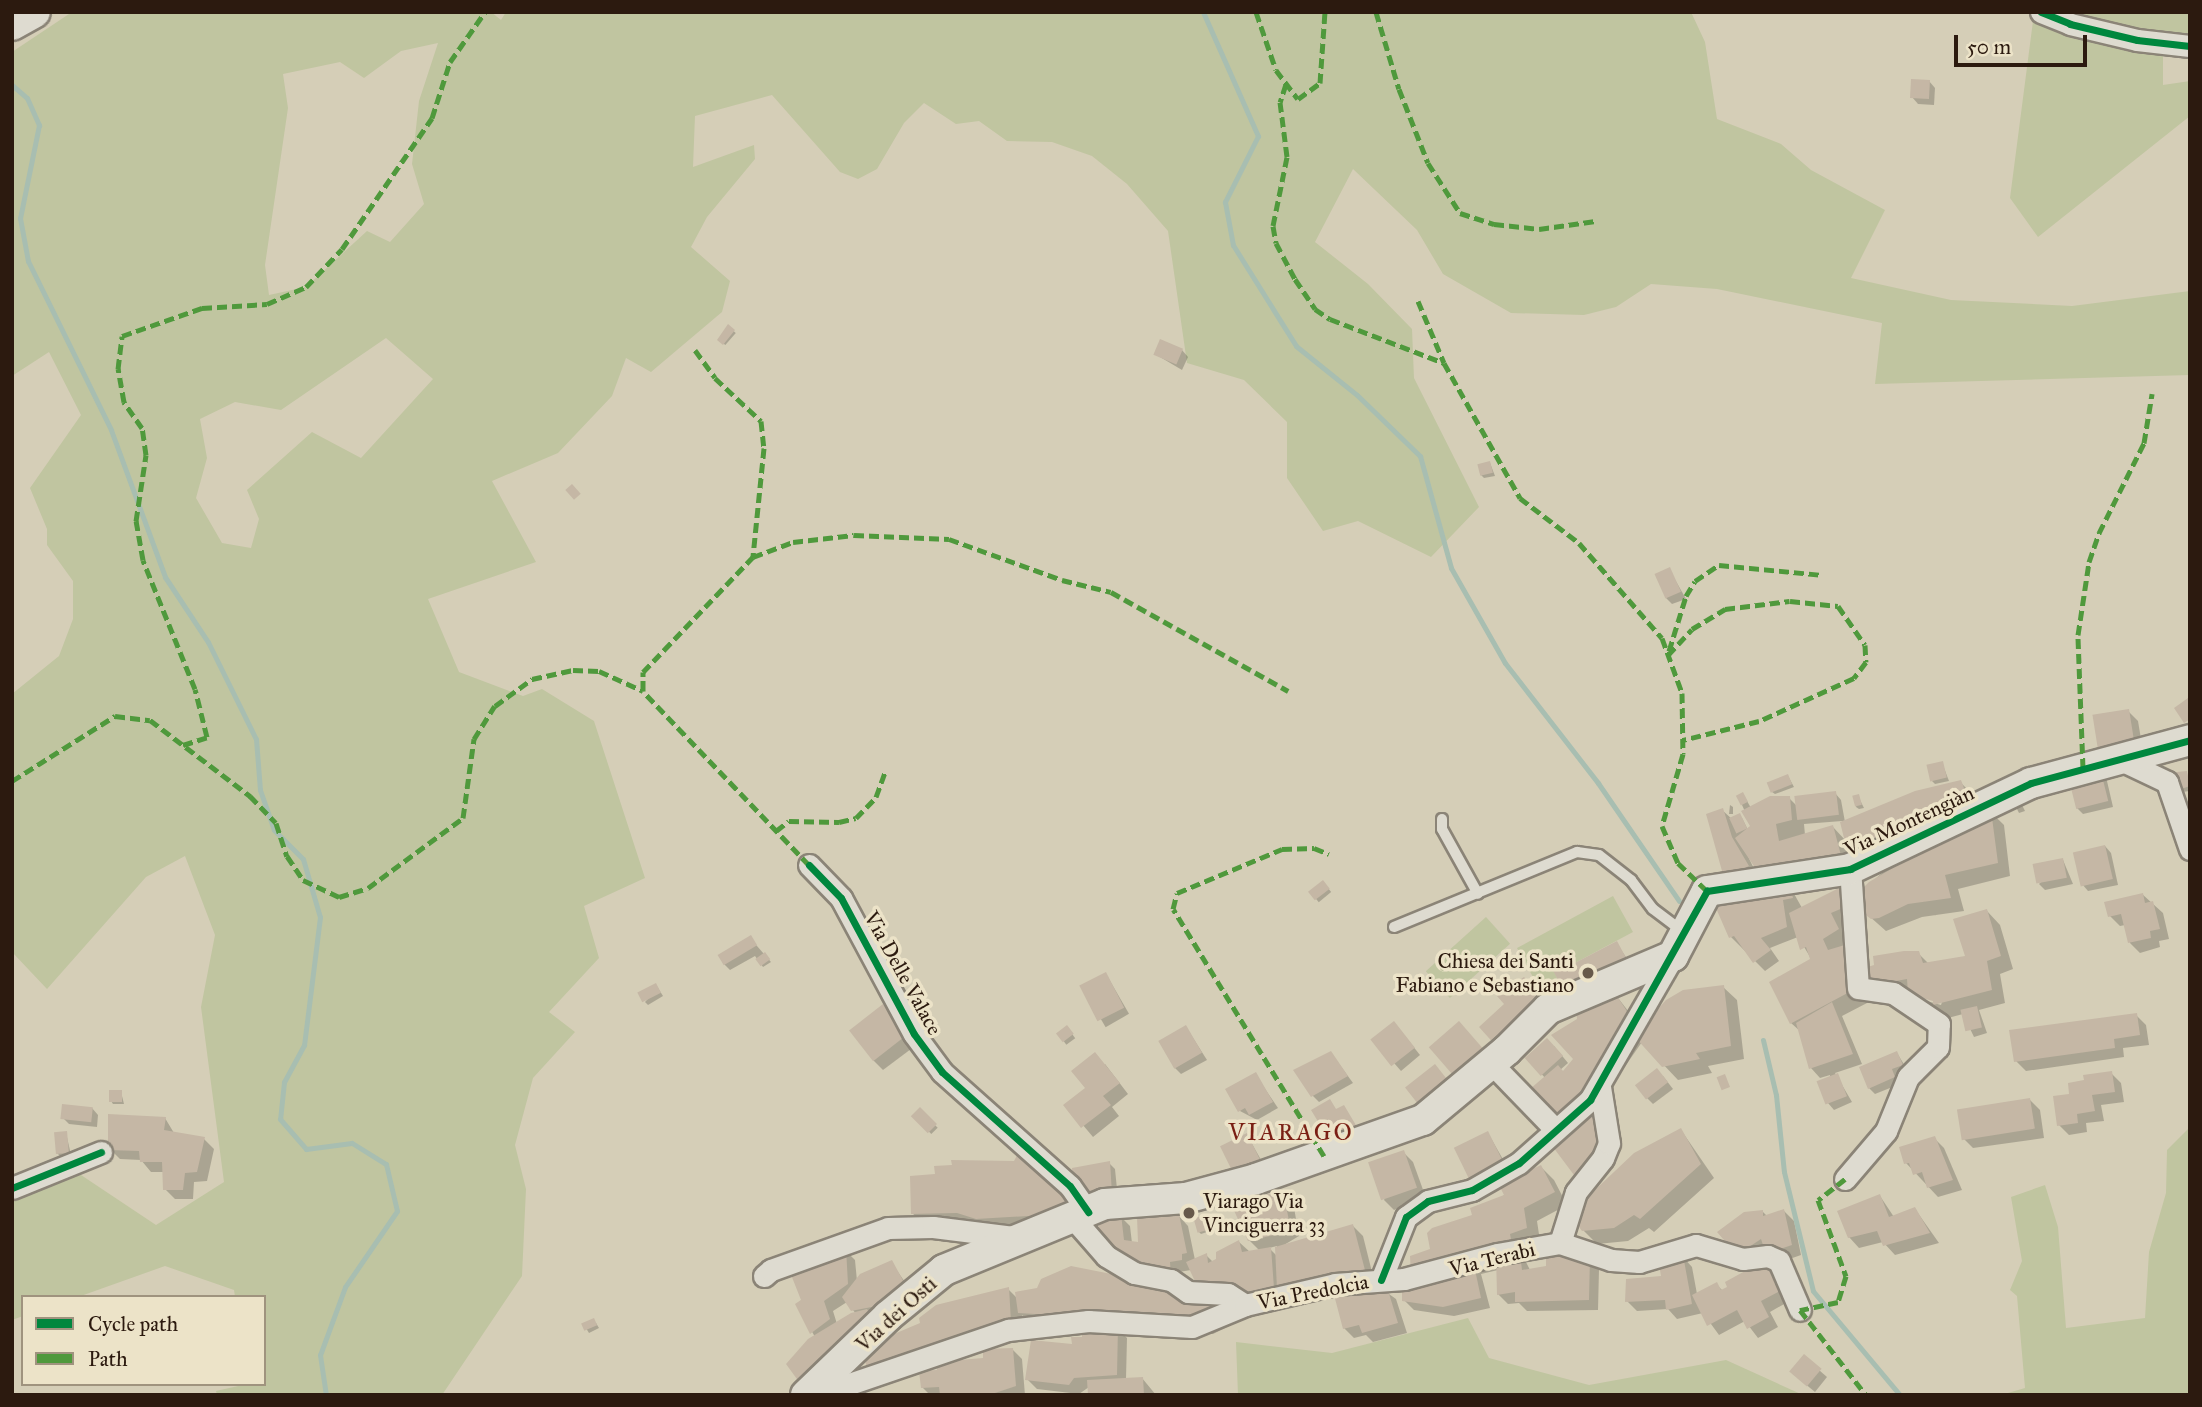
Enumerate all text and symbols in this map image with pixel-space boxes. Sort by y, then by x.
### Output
scale bar [1957,21,2090,65]
text: 50 m [1967,34,2011,60]
street label: Via Montengiàn [1840,780,1978,862]
street label: Via Delle Valace [859,907,947,1039]
place label: Chiesa dei Santi Fabiano e Sebastiano [1396,948,1574,998]
marker: Chiesa dei Santi Fabiano e Sebastiano [1580,965,1596,981]
district label: VIARAGO [1229,1119,1353,1147]
place label: Viarago Via Vinciguerra 33 [1203,1188,1325,1238]
marker: Viarago Via Vinciguerra 33 [1181,1205,1197,1221]
street label: Via Terabi [1446,1236,1538,1282]
street label: Via Predolcia [1255,1269,1371,1315]
street label: Via dei Osti [850,1271,942,1357]
legend [21,1295,266,1386]
text: Cycle path [88,1311,178,1337]
text: Path [88,1346,128,1372]

